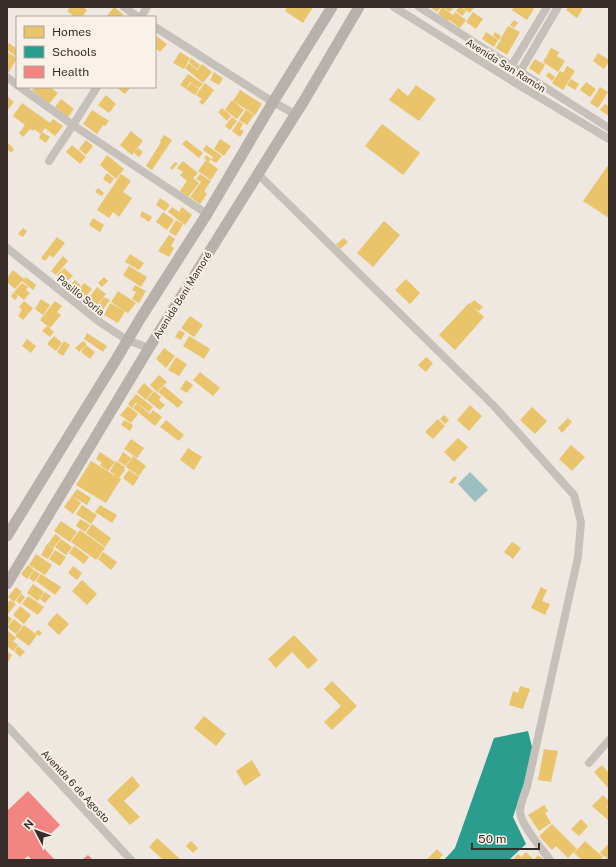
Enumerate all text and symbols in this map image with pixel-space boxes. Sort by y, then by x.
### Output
legend [16,16,156,88]
text: Homes [52,25,91,39]
street label: Avenida San Ramón [464,36,548,95]
text: Schools [52,45,97,59]
text: Health [52,65,89,79]
street label: Avenida Beni Mamoré [150,249,214,341]
street label: Pasillo Soria [55,272,107,318]
street label: Avenida 6 de Agosto [39,747,113,825]
north arrow [16,811,56,851]
text: N [21,817,36,832]
scale bar [472,825,539,851]
text: 50 m [478,832,506,846]

